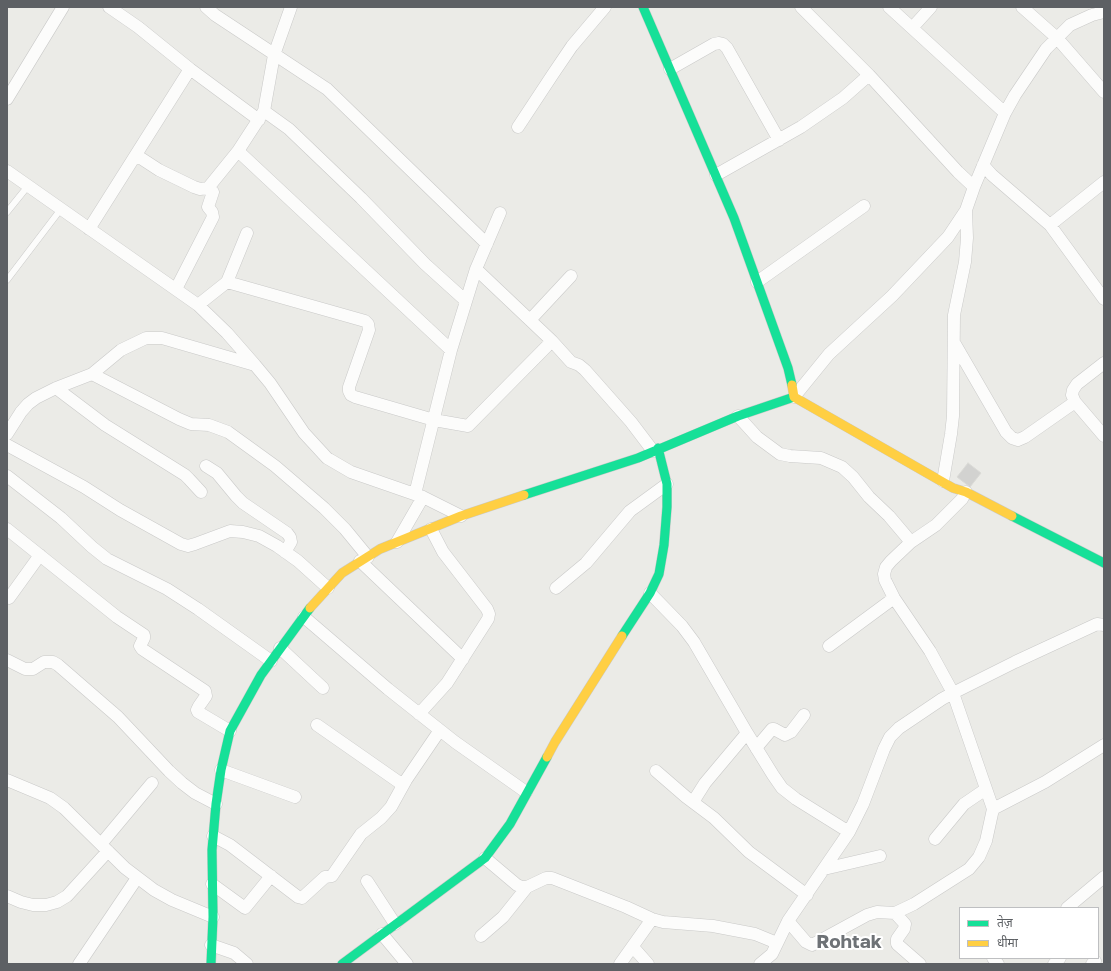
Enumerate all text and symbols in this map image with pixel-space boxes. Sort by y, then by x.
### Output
legend [959,907,1099,959]
text: तेज़ [997,915,1013,930]
district label: Rohtak [816,931,882,953]
text: धीमा [997,935,1018,950]

